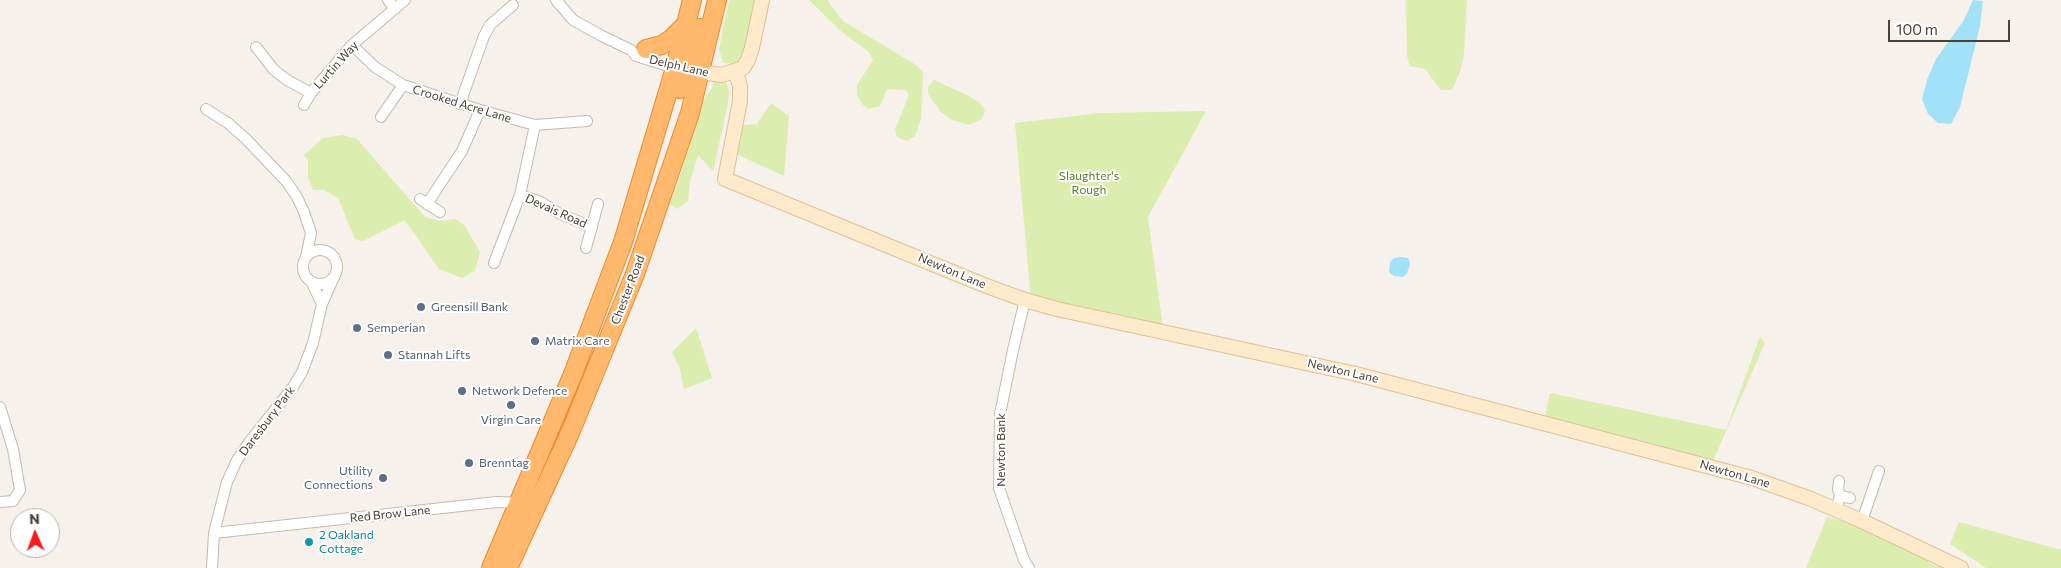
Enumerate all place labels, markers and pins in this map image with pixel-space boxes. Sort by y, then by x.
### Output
place label: Greensill Bank [431,300,508,314]
marker: Greensill Bank [415,301,427,313]
place label: Semperian [367,321,425,335]
marker: Semperian [351,322,363,334]
place label: Matrix Care [545,334,610,348]
marker: Matrix Care [529,335,541,347]
place label: Stannah Lifts [398,348,470,362]
marker: Stannah Lifts [382,349,394,361]
place label: Network Defence [472,384,567,398]
marker: Network Defence [456,385,468,397]
marker: Virgin Care [505,399,517,411]
place label: Virgin Care [481,413,541,427]
place label: Brenntag [479,456,529,470]
marker: Brenntag [463,457,475,469]
place label: Utility Connections [304,464,373,492]
marker: Utility Connections [377,472,389,484]
place label: 2 Oakland Cottage [319,528,374,556]
marker: 2 Oakland Cottage [303,536,315,548]

